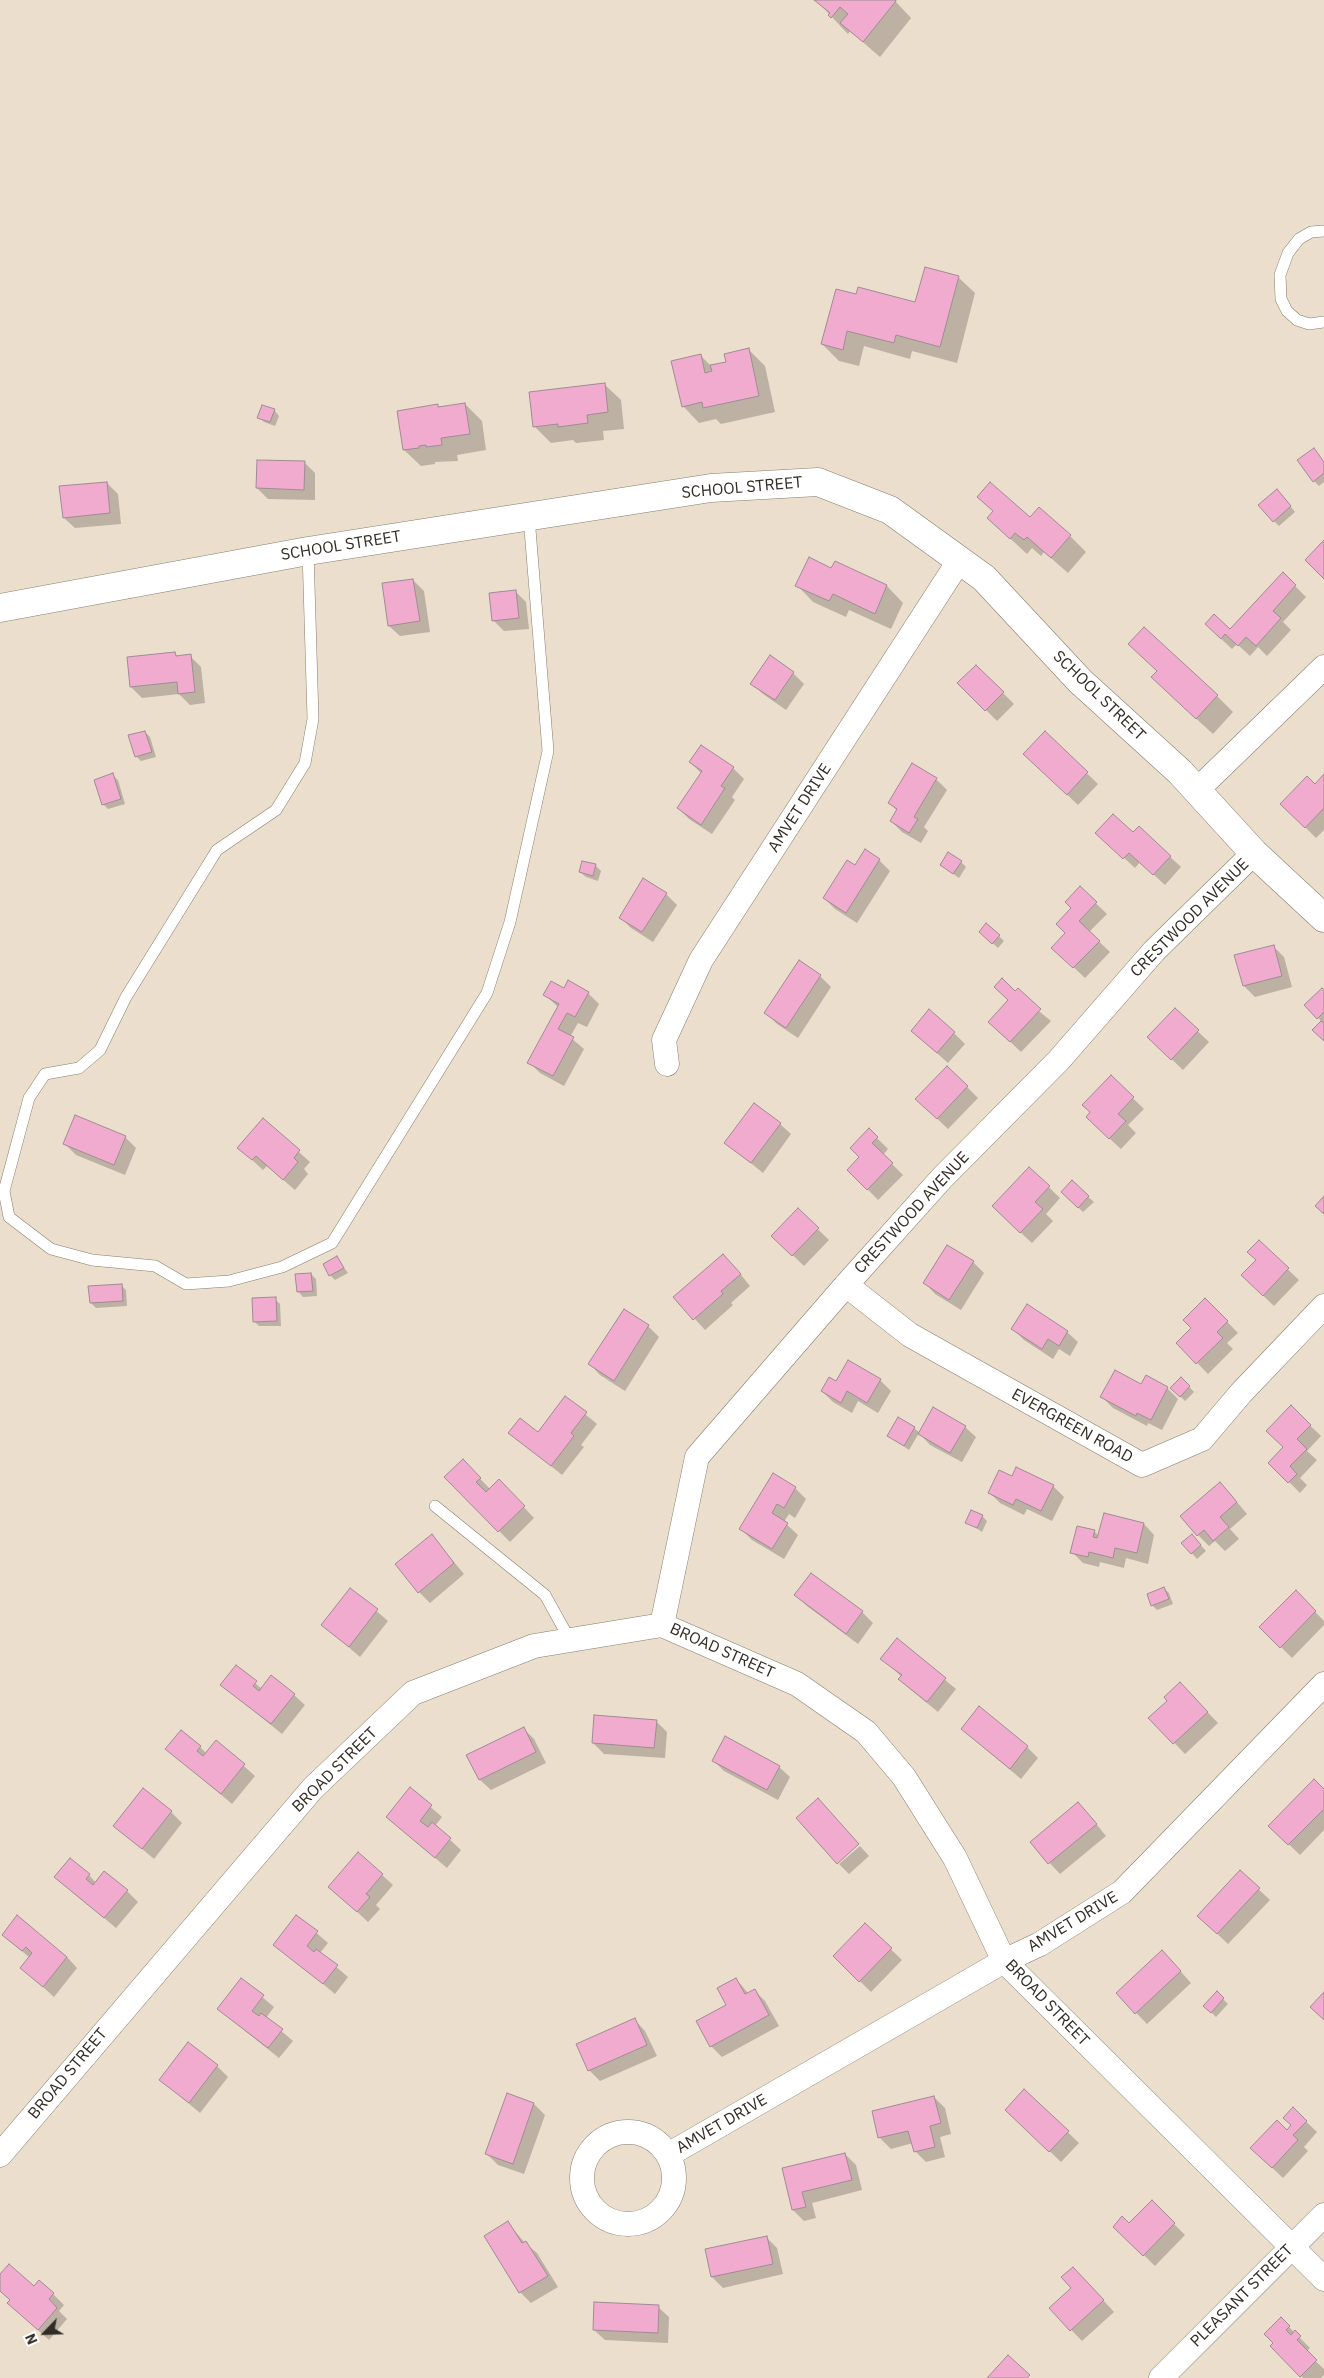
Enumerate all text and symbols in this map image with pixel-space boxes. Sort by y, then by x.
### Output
street label: SCHOOL STREET [681,473,803,503]
street label: SCHOOL STREET [280,527,402,565]
street label: SCHOOL STREET [1049,647,1149,745]
street label: AMVET DRIVE [764,760,836,856]
street label: CRESTWOOD AVENUE [1127,855,1253,981]
street label: CRESTWOOD AVENUE [851,1148,973,1278]
street label: EVERGREEN ROAD [1008,1385,1136,1467]
street label: BROAD STREET [667,1619,777,1683]
street label: BROAD STREET [288,1723,382,1817]
street label: AMVET DRIVE [1024,1888,1122,1956]
street label: BROAD STREET [1001,1956,1093,2050]
street label: BROAD STREET [24,2025,112,2123]
street label: AMVET DRIVE [673,2090,771,2158]
street label: PLEASANT STREET [1187,2241,1297,2351]
north arrow [20,2308,70,2358]
text: N [21,2331,42,2347]

